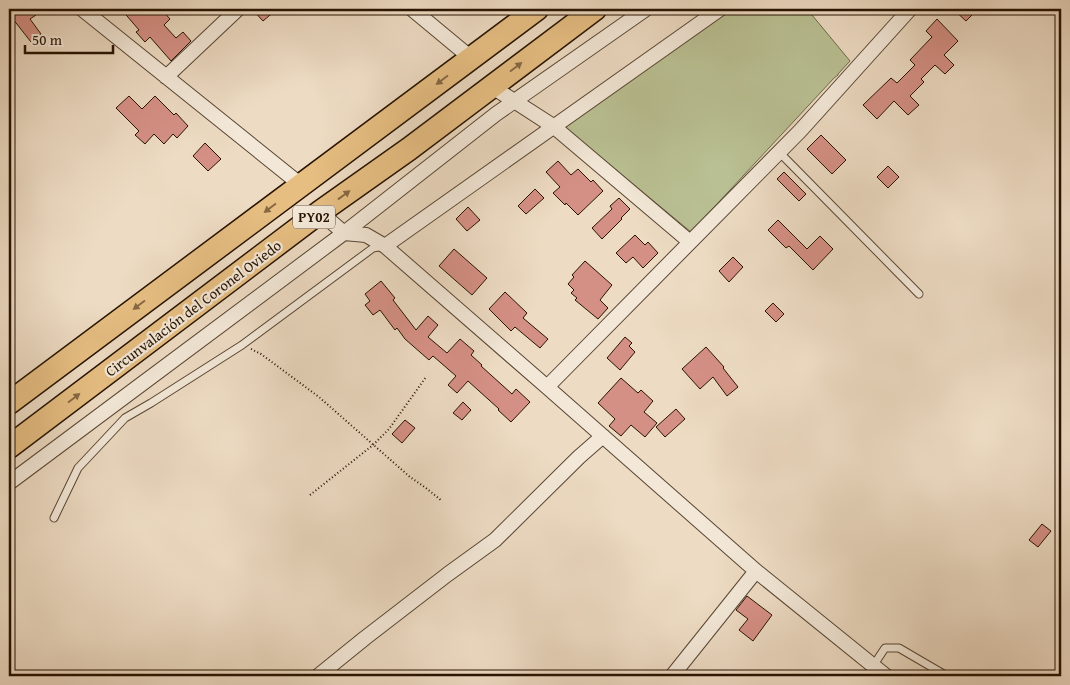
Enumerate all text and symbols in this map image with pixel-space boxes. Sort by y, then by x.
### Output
scale bar [25,22,112,54]
text: 50 m [32,29,63,50]
one-way arrow [510,62,523,72]
one-way arrow [435,75,449,85]
one-way arrow [337,190,351,200]
one-way arrow [263,203,277,213]
road number: PY02 [293,206,335,228]
street label: Circunvalación del Coronel Oviedo [101,234,286,381]
one-way arrow [132,300,146,310]
one-way arrow [67,392,80,403]

